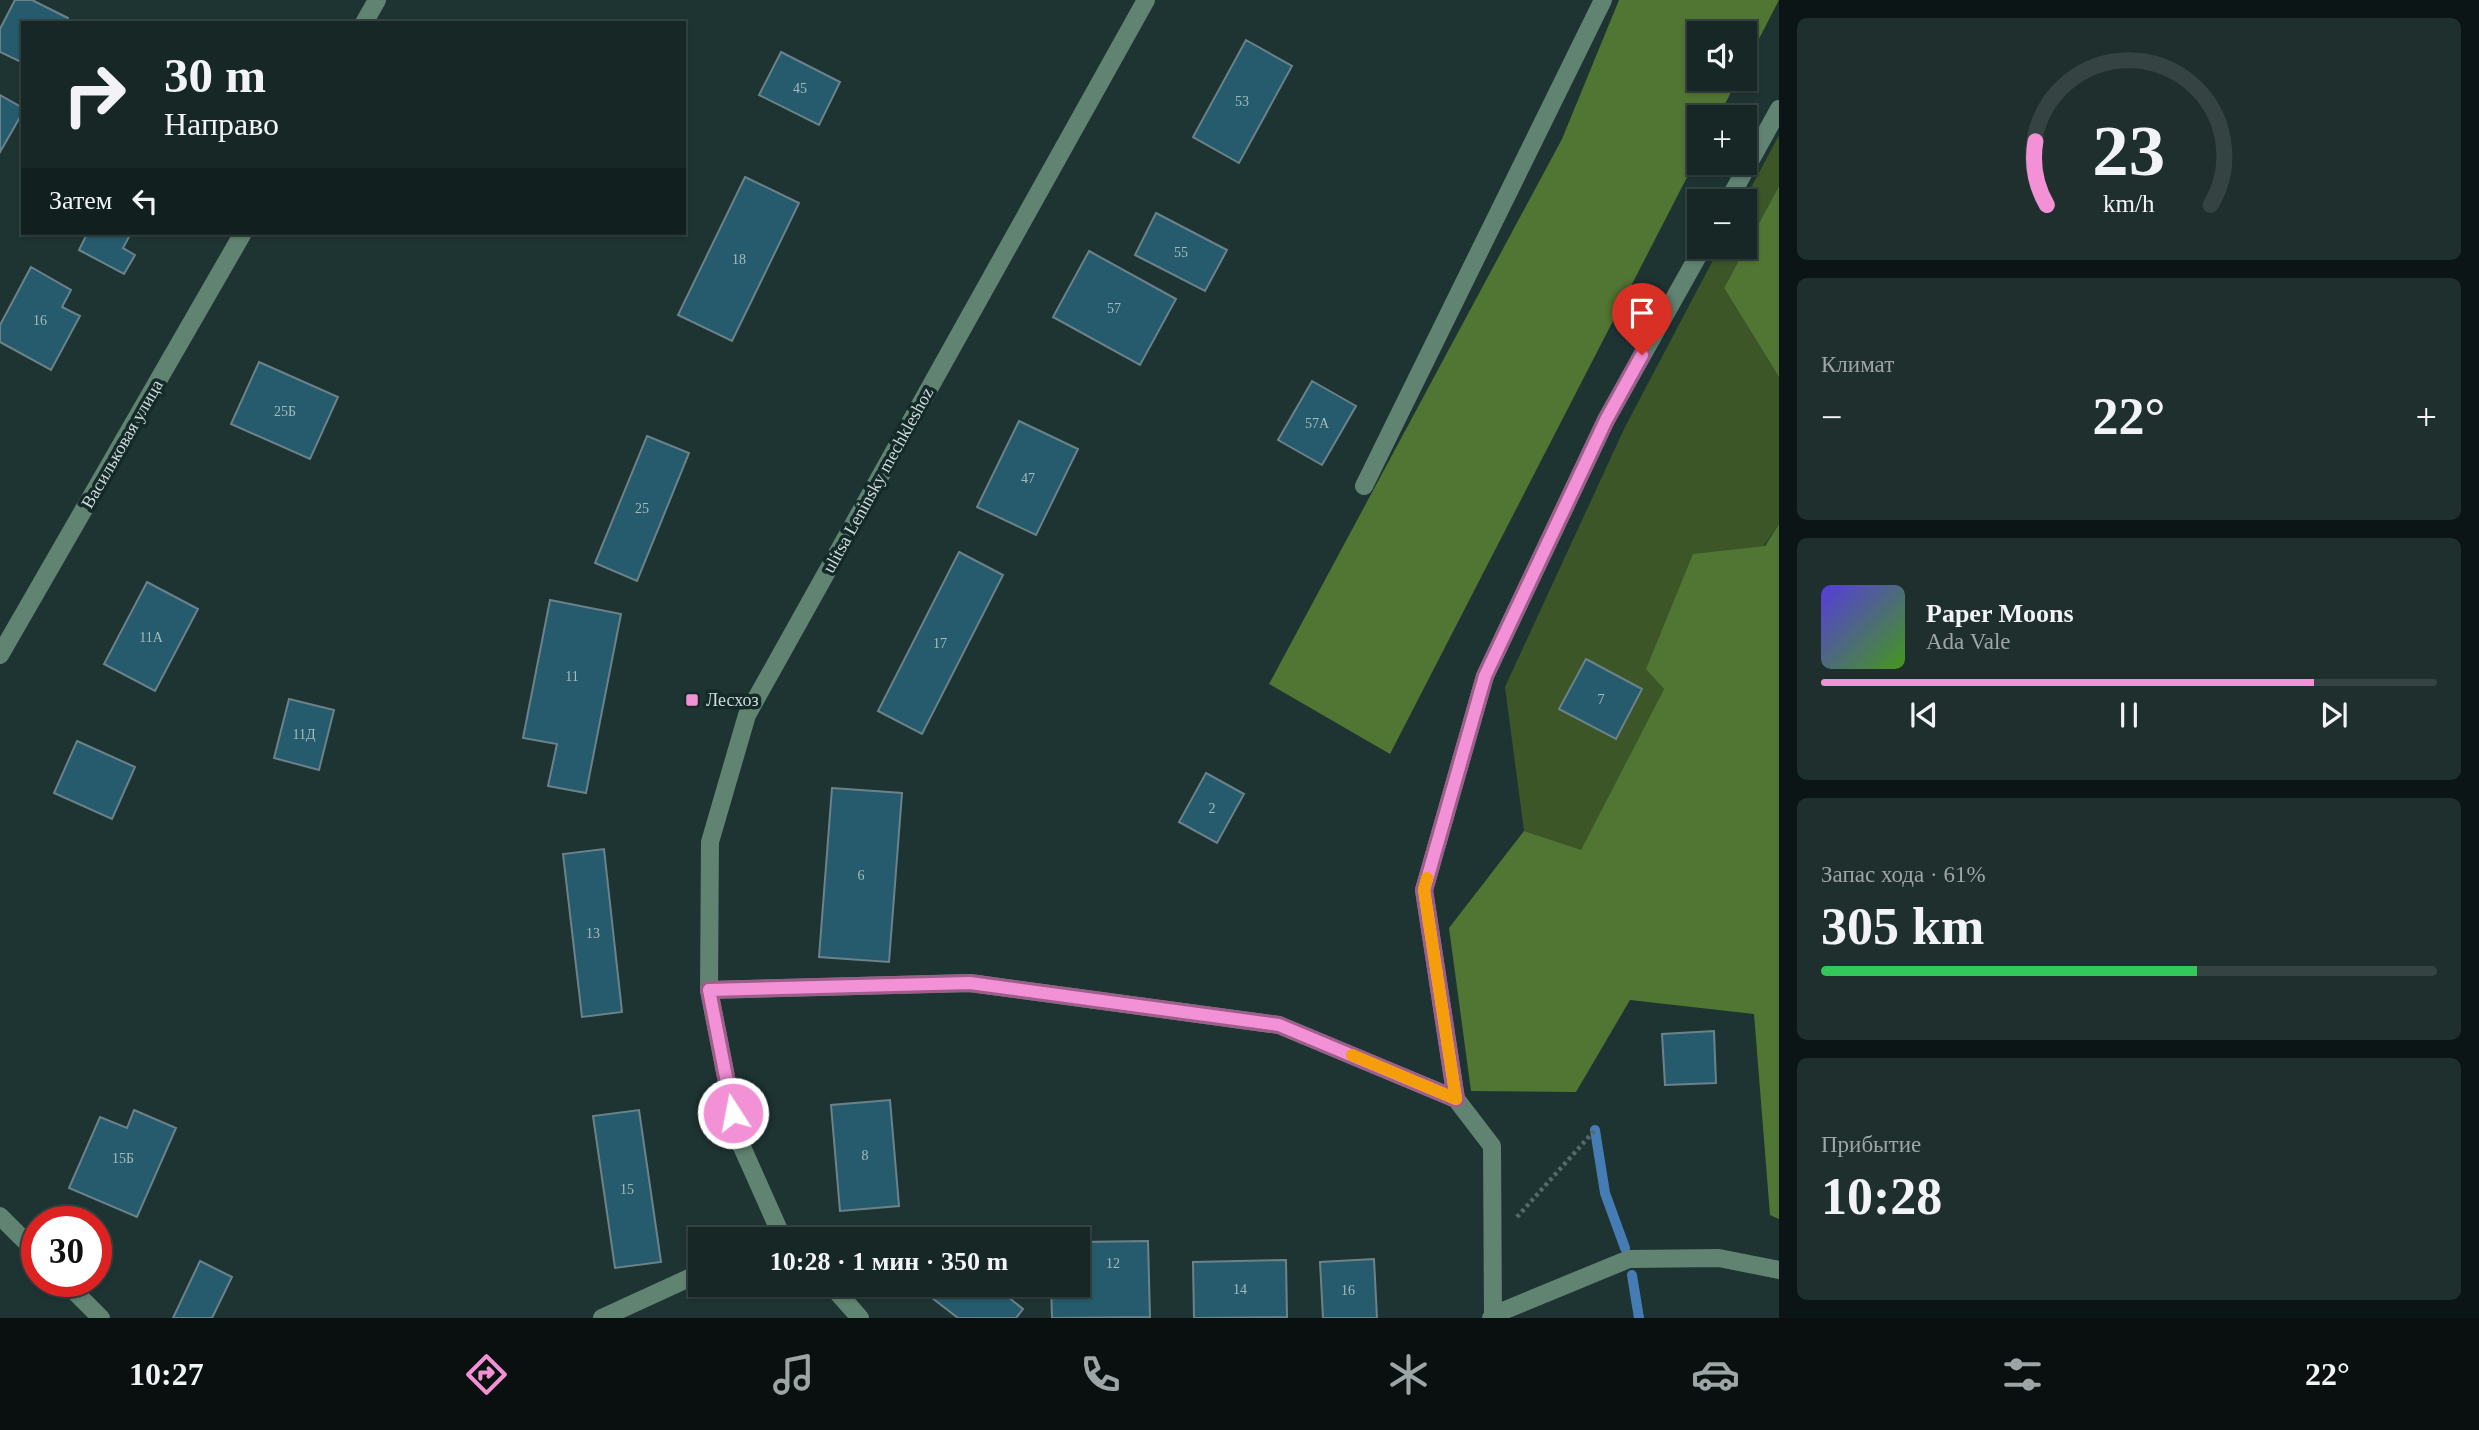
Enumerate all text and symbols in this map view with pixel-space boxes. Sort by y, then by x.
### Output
map controls [1687,21,1757,259]
button: sound [1687,21,1757,91]
text: 30 m [164,48,266,103]
icon: right [49,49,140,140]
house number: 45 [793,81,807,96]
house number: 53 [1235,94,1249,109]
button: + [1687,105,1757,175]
text: Направо [164,106,279,142]
text: 23 [2093,110,2165,191]
icon: left [126,182,164,220]
text: Затем [49,186,112,215]
button: − [1687,189,1757,259]
text: km/h [2103,190,2155,217]
house number: 55 [1174,245,1188,260]
house number: 18 [732,252,746,267]
pin [1612,283,1672,355]
icon: arrive [1623,294,1661,332]
house number: 57 [1107,301,1121,316]
house number: 16 [33,313,47,328]
text: Климат [1821,352,1894,377]
street label: Васильковая улица [77,376,167,512]
street label: ulitsa Leninsky mechkleshoz [819,384,937,576]
text: 22° [2093,388,2165,445]
text: − [1821,396,1842,438]
text: + [2416,396,2437,438]
house number: 25Б [274,404,296,419]
house number: 57А [1305,416,1330,431]
house number: 47 [1021,471,1035,486]
house number: 25 [635,501,649,516]
text: Paper Moons [1926,599,2074,628]
text: Ada Vale [1926,629,2011,654]
house number: 11А [139,630,164,645]
house number: 17 [933,636,947,651]
house number: 11 [565,669,579,684]
place label: Лесхоз [706,690,759,710]
marker: Лесхоз [684,692,700,708]
house number: 7 [1598,692,1605,707]
icon: previous [1905,696,1943,734]
icon: pause [2110,696,2148,734]
icon: next [2315,696,2353,734]
house number: 11Д [292,727,316,742]
house number: 2 [1209,801,1216,816]
text: Запас хода · 61% [1821,862,1986,887]
house number: 6 [858,868,865,883]
text: 305 km [1821,898,1984,955]
house number: 13 [586,926,600,941]
position arrow [696,1076,770,1150]
text: Прибытие [1821,1132,1921,1157]
house number: 8 [862,1148,869,1163]
house number: 15Б [112,1151,134,1166]
text: 10:28 [1821,1168,1942,1225]
house number: 15 [620,1182,634,1197]
speed limit sign: 30 [21,1206,112,1297]
text: 10:28 · 1 мин · 350 m [770,1247,1008,1276]
house number: 12 [1106,1256,1120,1271]
house number: 14 [1233,1282,1247,1297]
house number: 16 [1341,1283,1355,1298]
icon: directions [462,1350,511,1399]
icon: music [769,1350,818,1399]
icon: phone [1076,1350,1125,1399]
icon: climate [1384,1350,1433,1399]
icon: car [1691,1350,1740,1399]
icon: filters [1998,1350,2047,1399]
text: 10:27 [129,1356,204,1392]
text: 22° [2305,1356,2350,1392]

